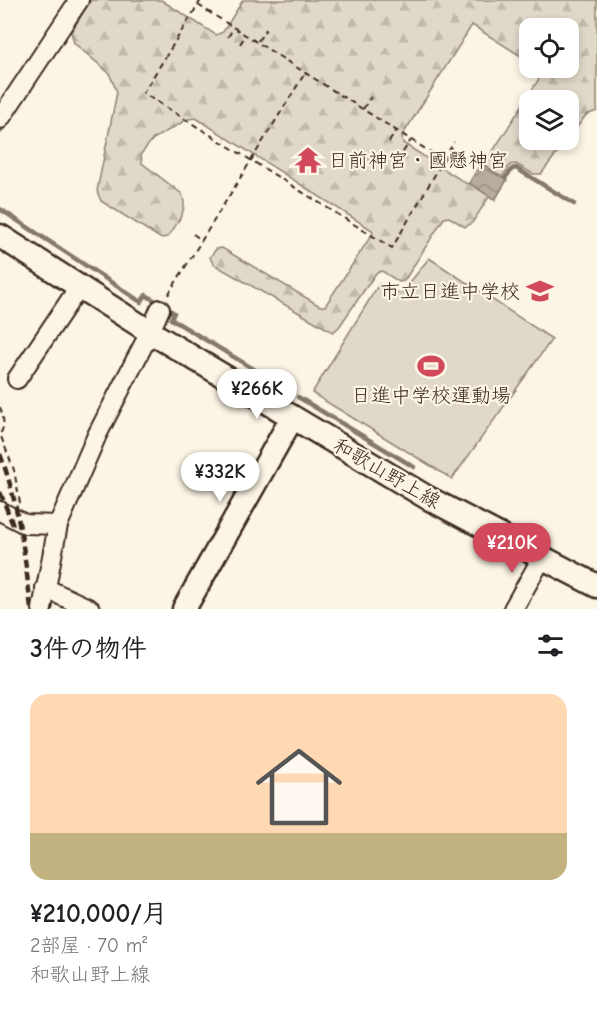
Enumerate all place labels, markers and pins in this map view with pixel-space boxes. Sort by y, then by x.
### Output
temple icon: 日前神宮・國懸神宮 [293,145,323,175]
place label: 日前神宮・國懸神宮 [328,149,508,172]
school or university icon: 市立日進中学校 [525,276,555,306]
place label: 市立日進中学校 [380,280,520,303]
sports icon: 日進中学校運動場 [416,351,446,381]
pin: ¥266K [215,369,299,420]
place label: 日進中学校運動場 [351,384,511,407]
pin: ¥332K [178,452,262,503]
pin: ¥210K [470,523,554,574]

